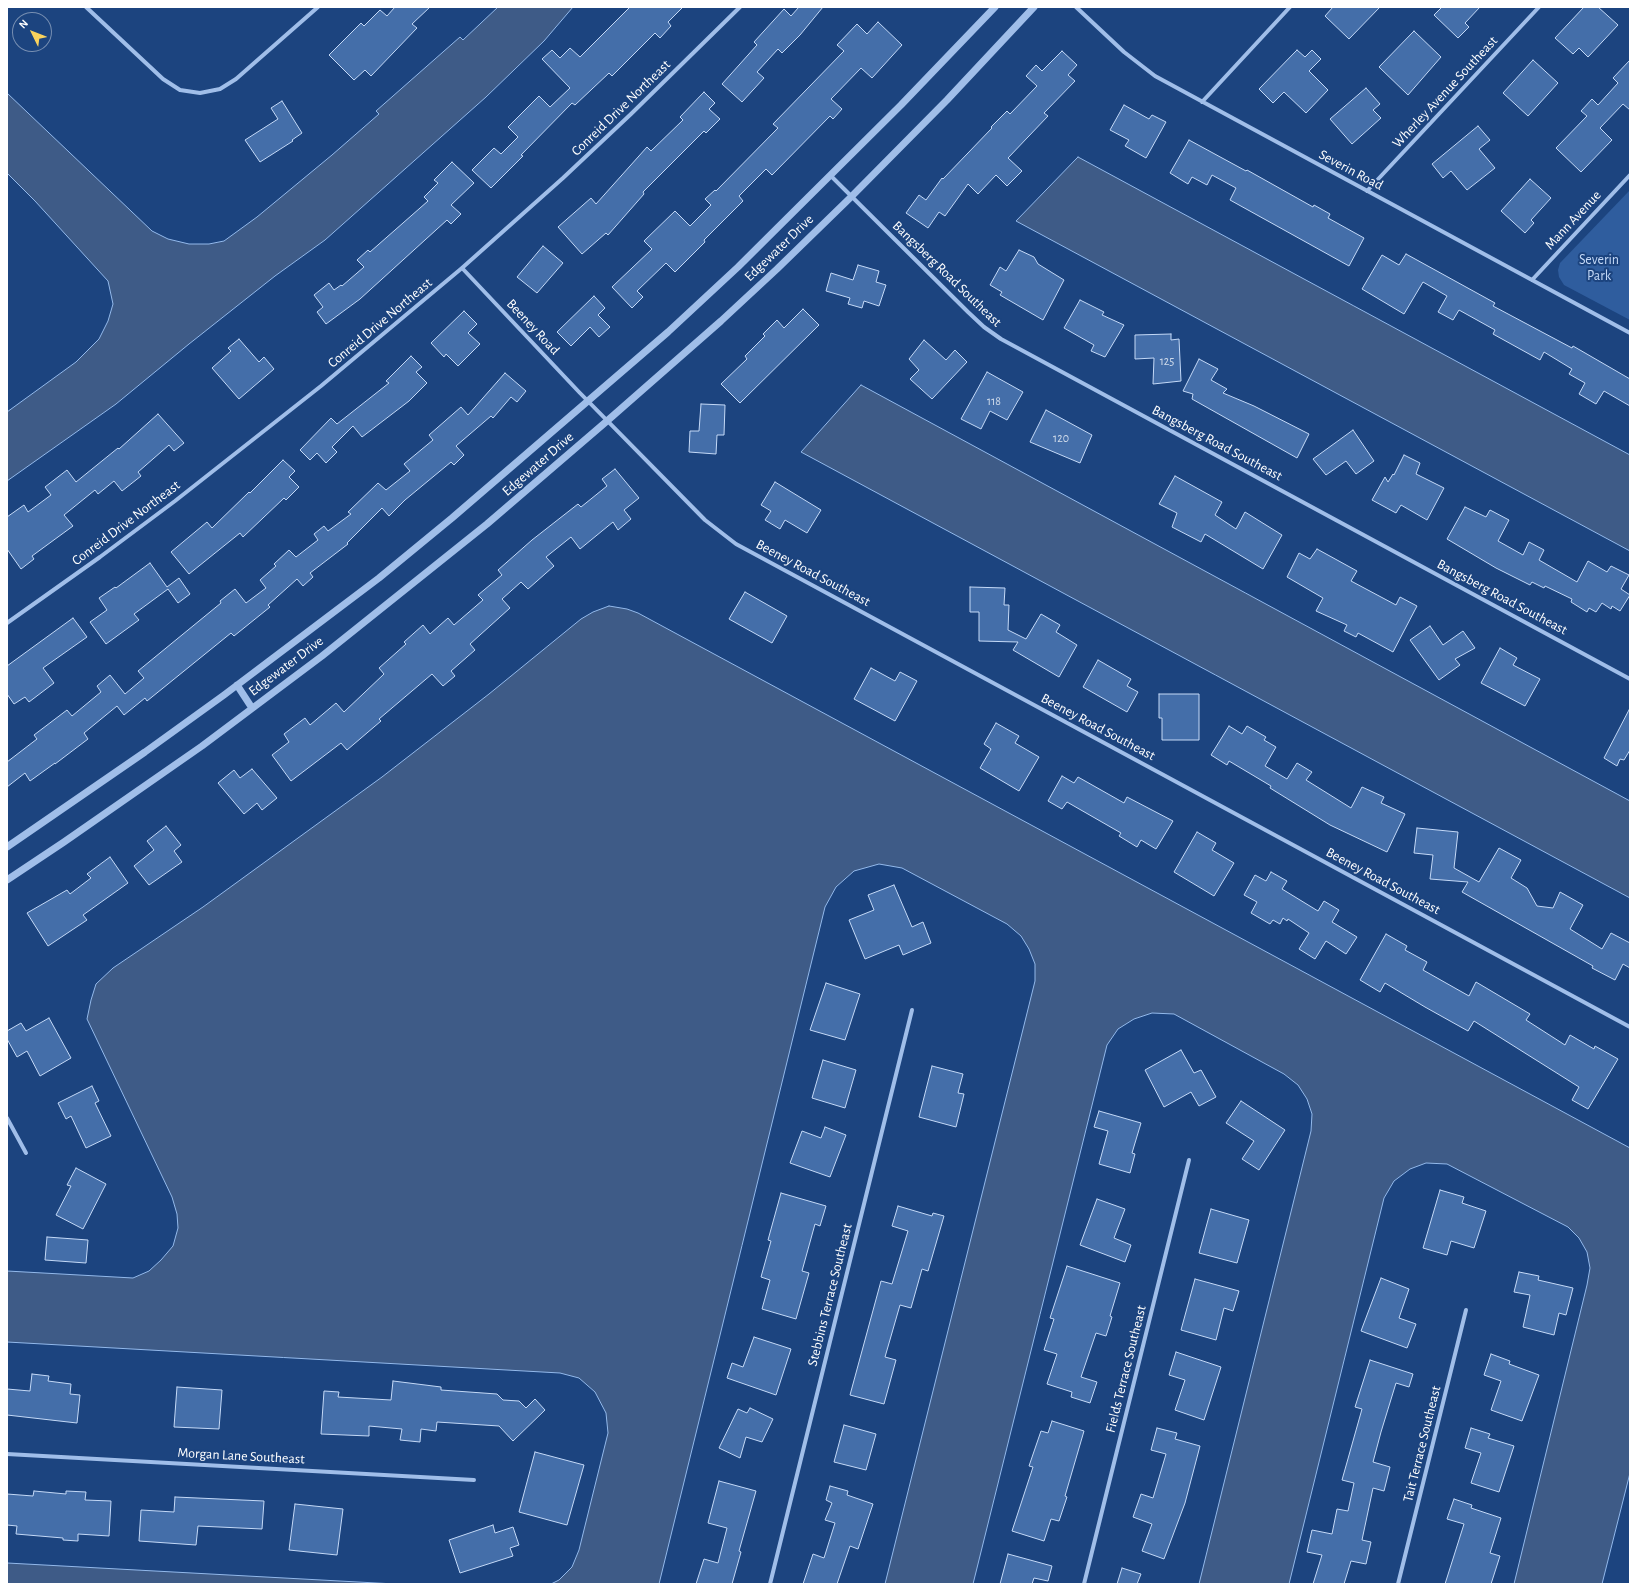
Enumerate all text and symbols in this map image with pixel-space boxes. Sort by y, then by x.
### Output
north arrow [12,12,52,52]
text: N [17,18,30,31]
street label: Wherley Avenue Southeast [1389,33,1501,151]
street label: Conreid Drive Northeast [568,56,674,160]
street label: Severin Road [1316,146,1386,194]
street label: Mann Avenue [1541,187,1605,253]
street label: Edgewater Drive [741,211,817,285]
street label: Bangsberg Road Southeast [889,218,1005,330]
park label: Severin Park [1579,252,1619,284]
street label: Conreid Drive Northeast [324,274,436,372]
street label: Beeney Road [503,296,563,358]
house number: 125 [1160,354,1174,368]
house number: 118 [987,394,1001,408]
street label: Bangsberg Road Southeast [1149,402,1285,484]
street label: Edgewater Drive [499,428,577,500]
house number: 120 [1053,431,1069,445]
street label: Conreid Drive Northeast [69,477,183,569]
street label: Beeney Road Southeast [753,536,873,610]
street label: Bangsberg Road Southeast [1434,556,1570,638]
street label: Edgewater Drive [245,632,327,700]
street label: Beeney Road Southeast [1038,690,1158,764]
street label: Beeney Road Southeast [1323,844,1443,918]
street label: Stebbins Terrace Southeast [804,1222,856,1368]
street label: Fields Terrace Southeast [1102,1304,1150,1434]
street label: Tait Terrace Southeast [1399,1384,1445,1504]
street label: Morgan Lane Southeast [177,1444,305,1468]

